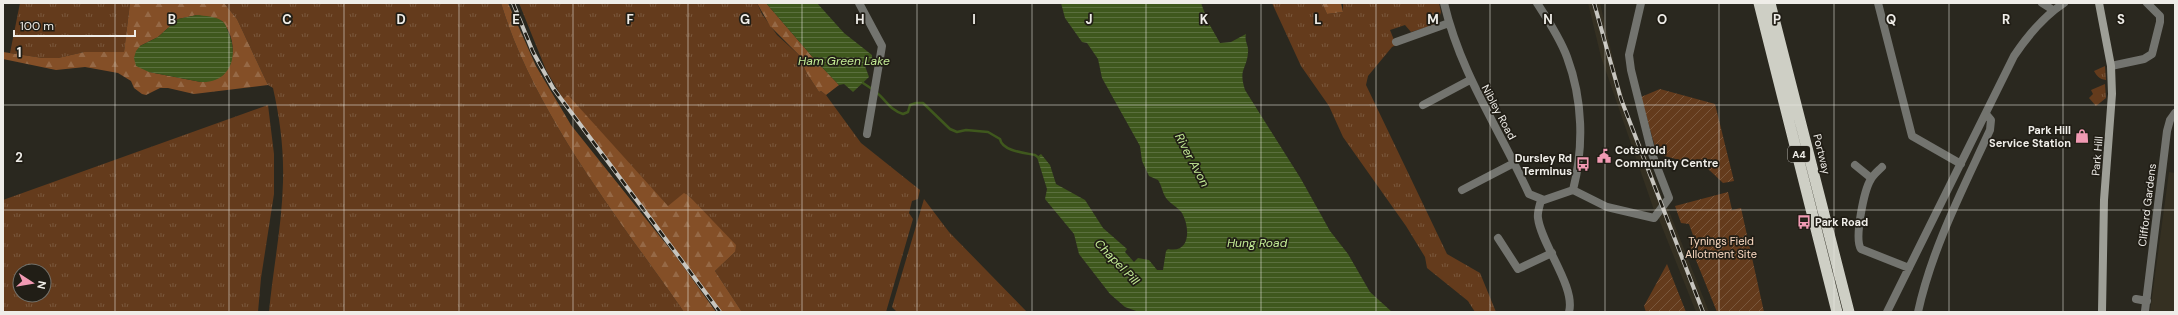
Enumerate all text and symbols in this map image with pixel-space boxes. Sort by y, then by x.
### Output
text: B [168,11,176,28]
text: C [282,11,292,28]
text: D [396,11,406,28]
text: E [512,11,520,28]
text: F [626,11,634,28]
text: G [740,11,750,28]
text: H [855,11,865,28]
text: I [972,11,976,28]
text: J [1085,11,1093,28]
text: K [1200,11,1209,28]
text: L [1314,11,1322,28]
text: M [1427,11,1439,28]
text: N [1543,11,1553,28]
text: O [1657,11,1667,28]
text: P [1773,11,1781,28]
text: Q [1886,11,1896,28]
text: R [2002,11,2010,28]
text: S [2117,11,2125,28]
scale bar [14,12,135,38]
text: 100 m [20,18,54,34]
text: 1 [17,44,21,61]
water label: Ham Green Lake [798,53,890,69]
street label: Nibley Road [1479,82,1519,142]
place label: Park Hill Service Station [1989,123,2071,150]
shop icon: Park Hill Service Station [2074,128,2090,144]
water label: River Avon [1171,130,1213,190]
street label: Portway [1810,132,1834,176]
street label: Park Hill [2088,136,2106,176]
place label: Cotswold Community Centre [1615,143,1719,170]
road number: A4 [1788,146,1810,162]
public building icon: Cotswold Community Centre [1596,148,1612,164]
text: 2 [15,149,23,166]
place label: Dursley Rd Terminus [1515,151,1572,178]
bus stop icon: Dursley Rd Terminus [1575,156,1591,172]
street label: Clifford Gardens [2135,163,2159,247]
bus stop icon: Park Road [1796,214,1812,230]
place label: Park Road [1815,215,1868,229]
park label: Tynings Field Allotment Site [1685,234,1757,261]
water label: Hung Road [1227,235,1288,251]
water label: Chapel Pill [1091,236,1143,289]
north arrow [12,263,52,303]
text: N [34,280,49,290]

